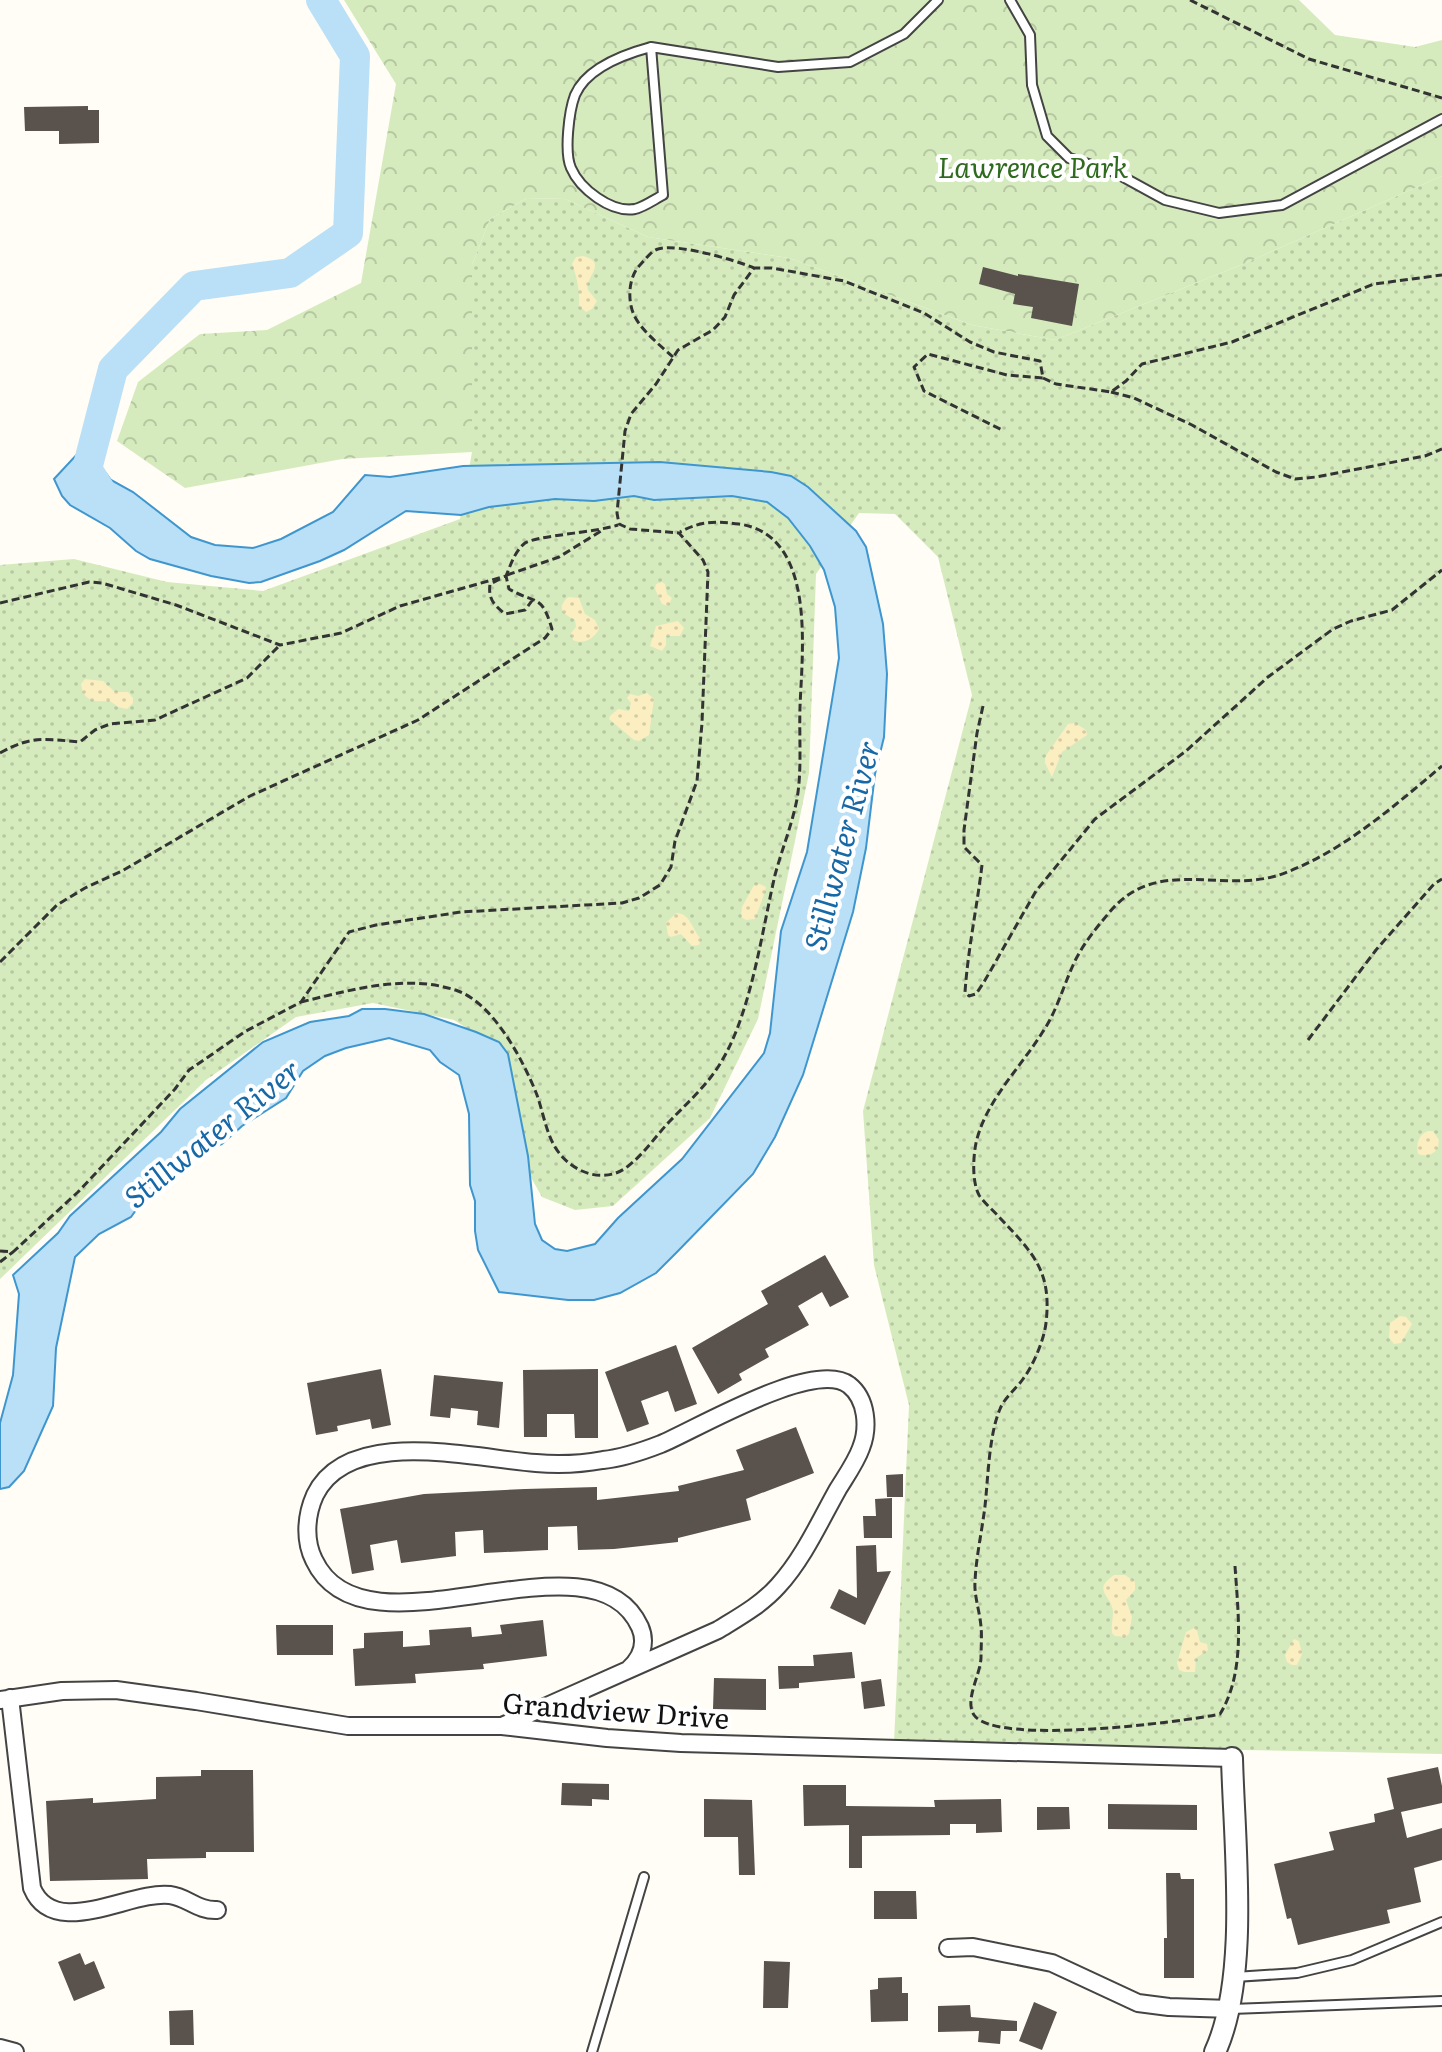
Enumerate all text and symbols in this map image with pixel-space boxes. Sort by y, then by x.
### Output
park label: Lawrence Park [938,145,1129,187]
water label: Stillwater River [791,735,889,955]
water label: Stillwater River [113,1047,309,1217]
street label: Grandview Drive [501,1680,731,1738]

